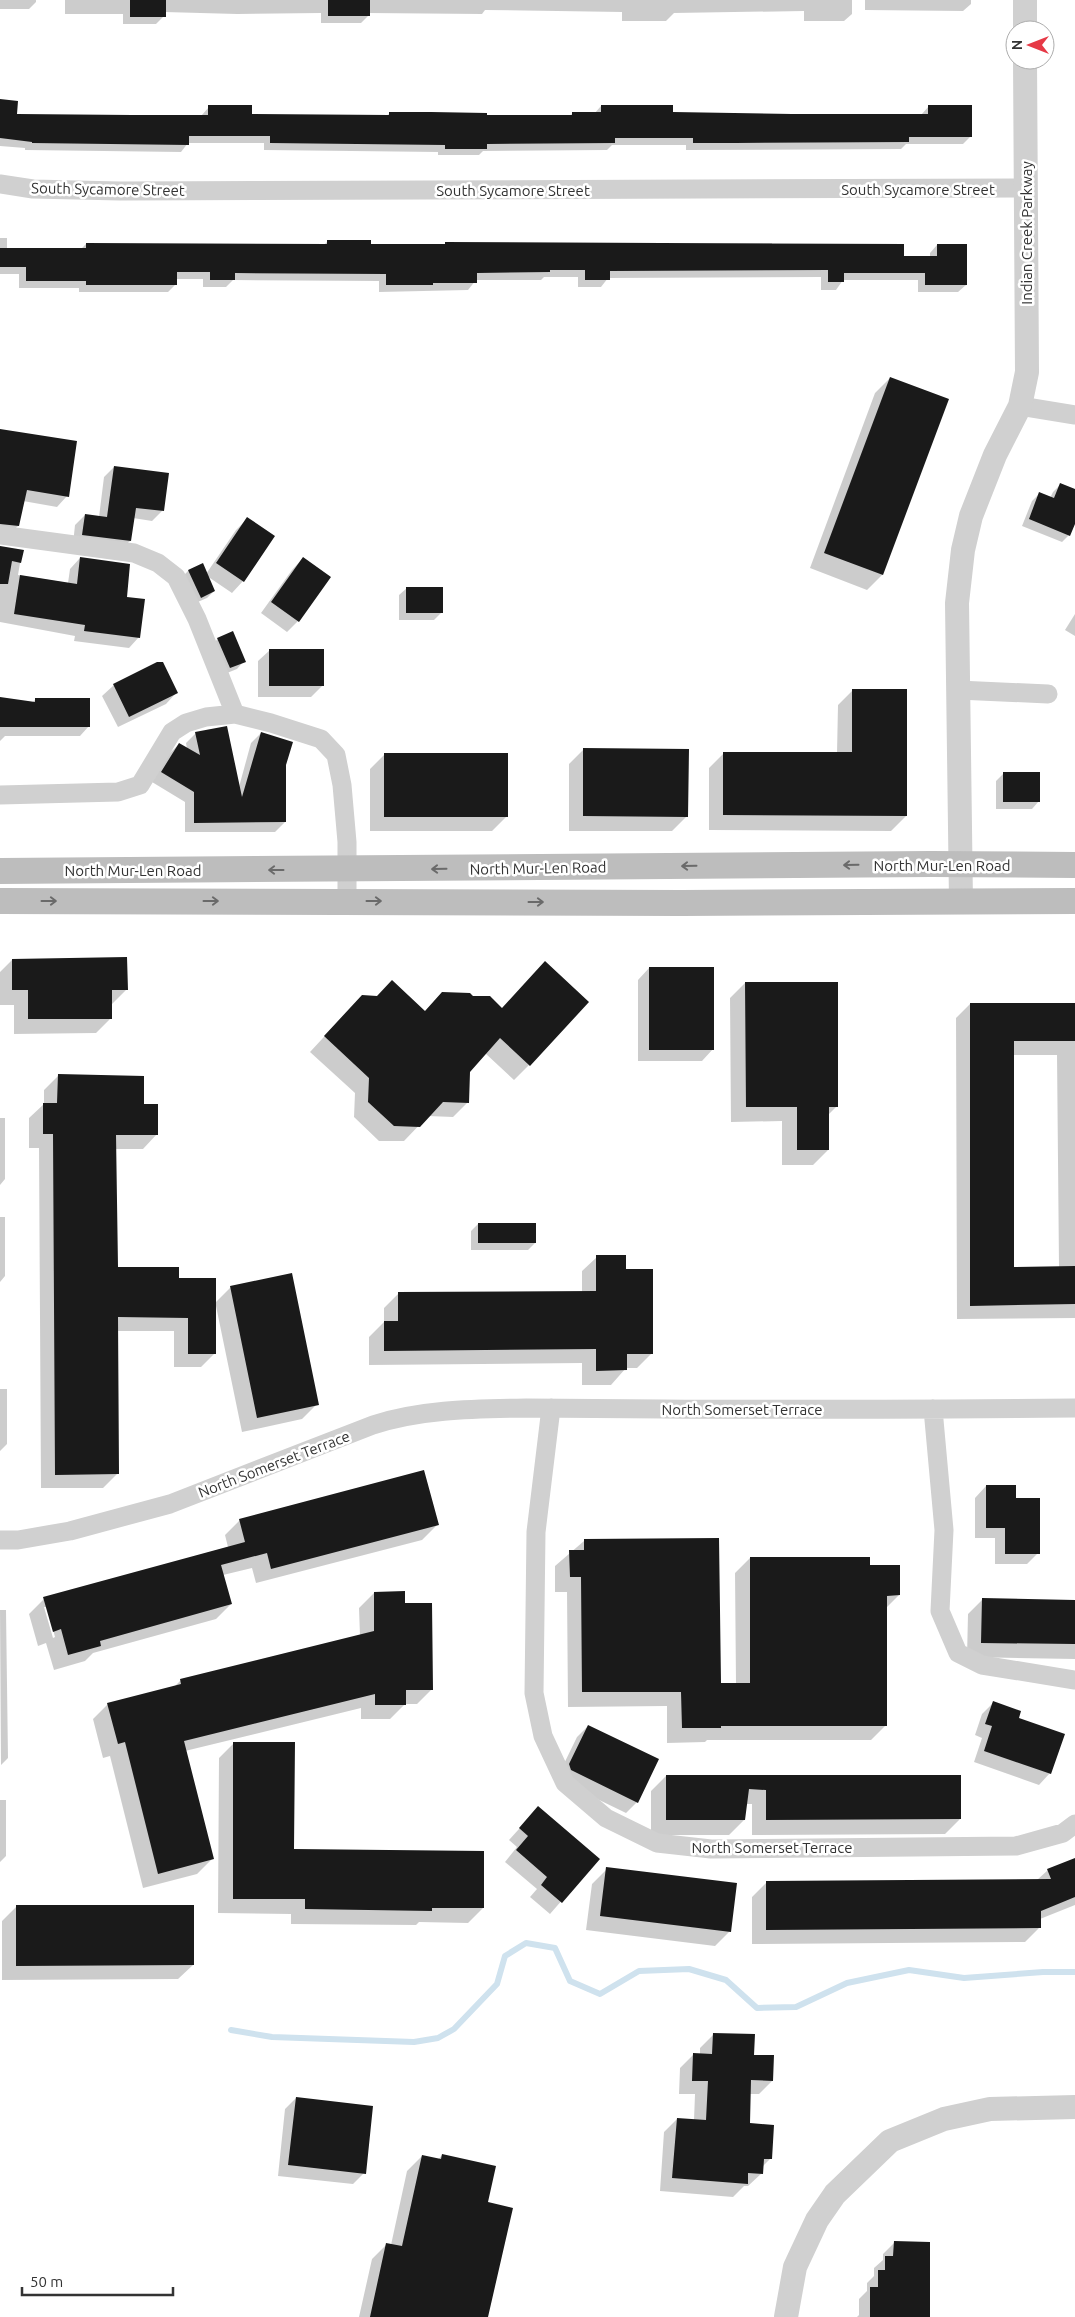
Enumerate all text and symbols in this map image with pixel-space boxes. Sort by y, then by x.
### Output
north arrow [1005,20,1055,70]
text: N [1009,40,1025,50]
street label: Indian Creek Parkway [1018,161,1035,305]
street label: South Sycamore Street [31,179,185,199]
street label: South Sycamore Street [841,181,995,198]
street label: South Sycamore Street [436,182,590,199]
street label: North Mur-Len Road [874,857,1010,874]
street label: North Mur-Len Road [469,858,607,878]
one-way arrow [844,860,860,870]
one-way arrow [681,861,698,871]
street label: North Mur-Len Road [65,862,201,879]
one-way arrow [431,864,448,874]
one-way arrow [269,865,285,875]
one-way arrow [40,896,56,906]
one-way arrow [202,896,219,906]
one-way arrow [365,896,381,906]
one-way arrow [528,897,544,907]
street label: North Somerset Terrace [662,1401,822,1418]
street label: North Somerset Terrace [196,1427,352,1501]
street label: North Somerset Terrace [692,1839,852,1856]
scale bar [22,2264,174,2296]
text: 50 m [30,2273,63,2290]

